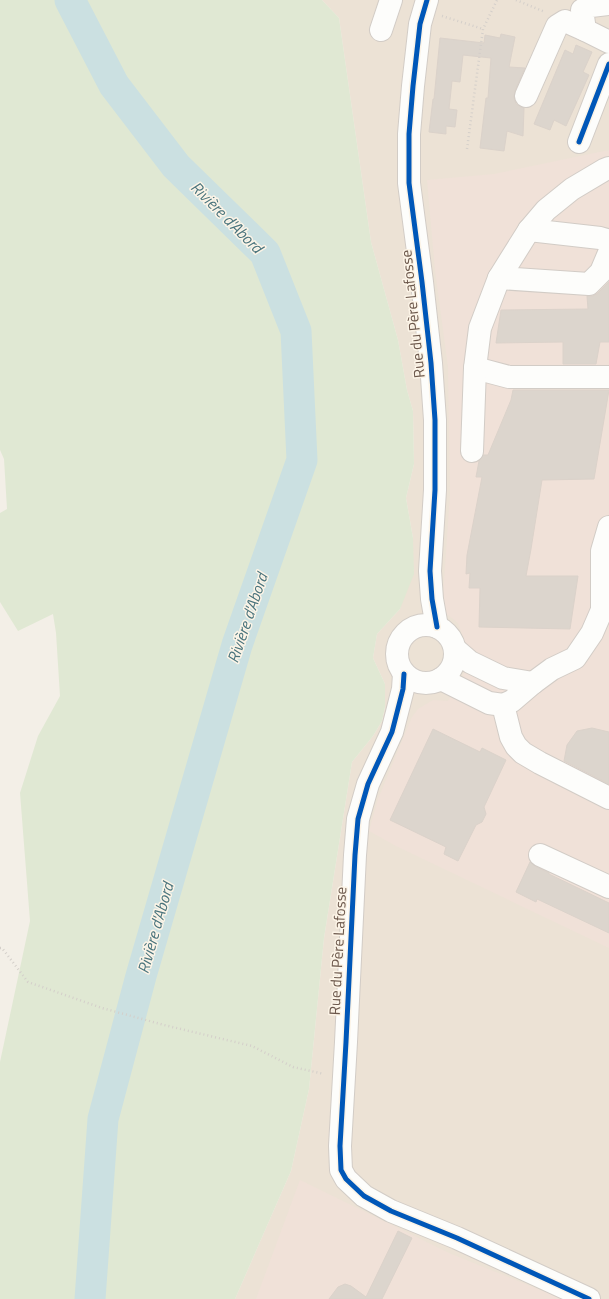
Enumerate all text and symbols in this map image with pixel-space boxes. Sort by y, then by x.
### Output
water label: Rivière d'Abord [185,175,270,260]
street label: Rue du Père Lafosse [394,249,431,379]
water label: Rivière d'Abord [220,568,274,666]
water label: Rivière d'Abord [131,878,180,976]
street label: Rue du Père Lafosse [323,886,352,1016]

